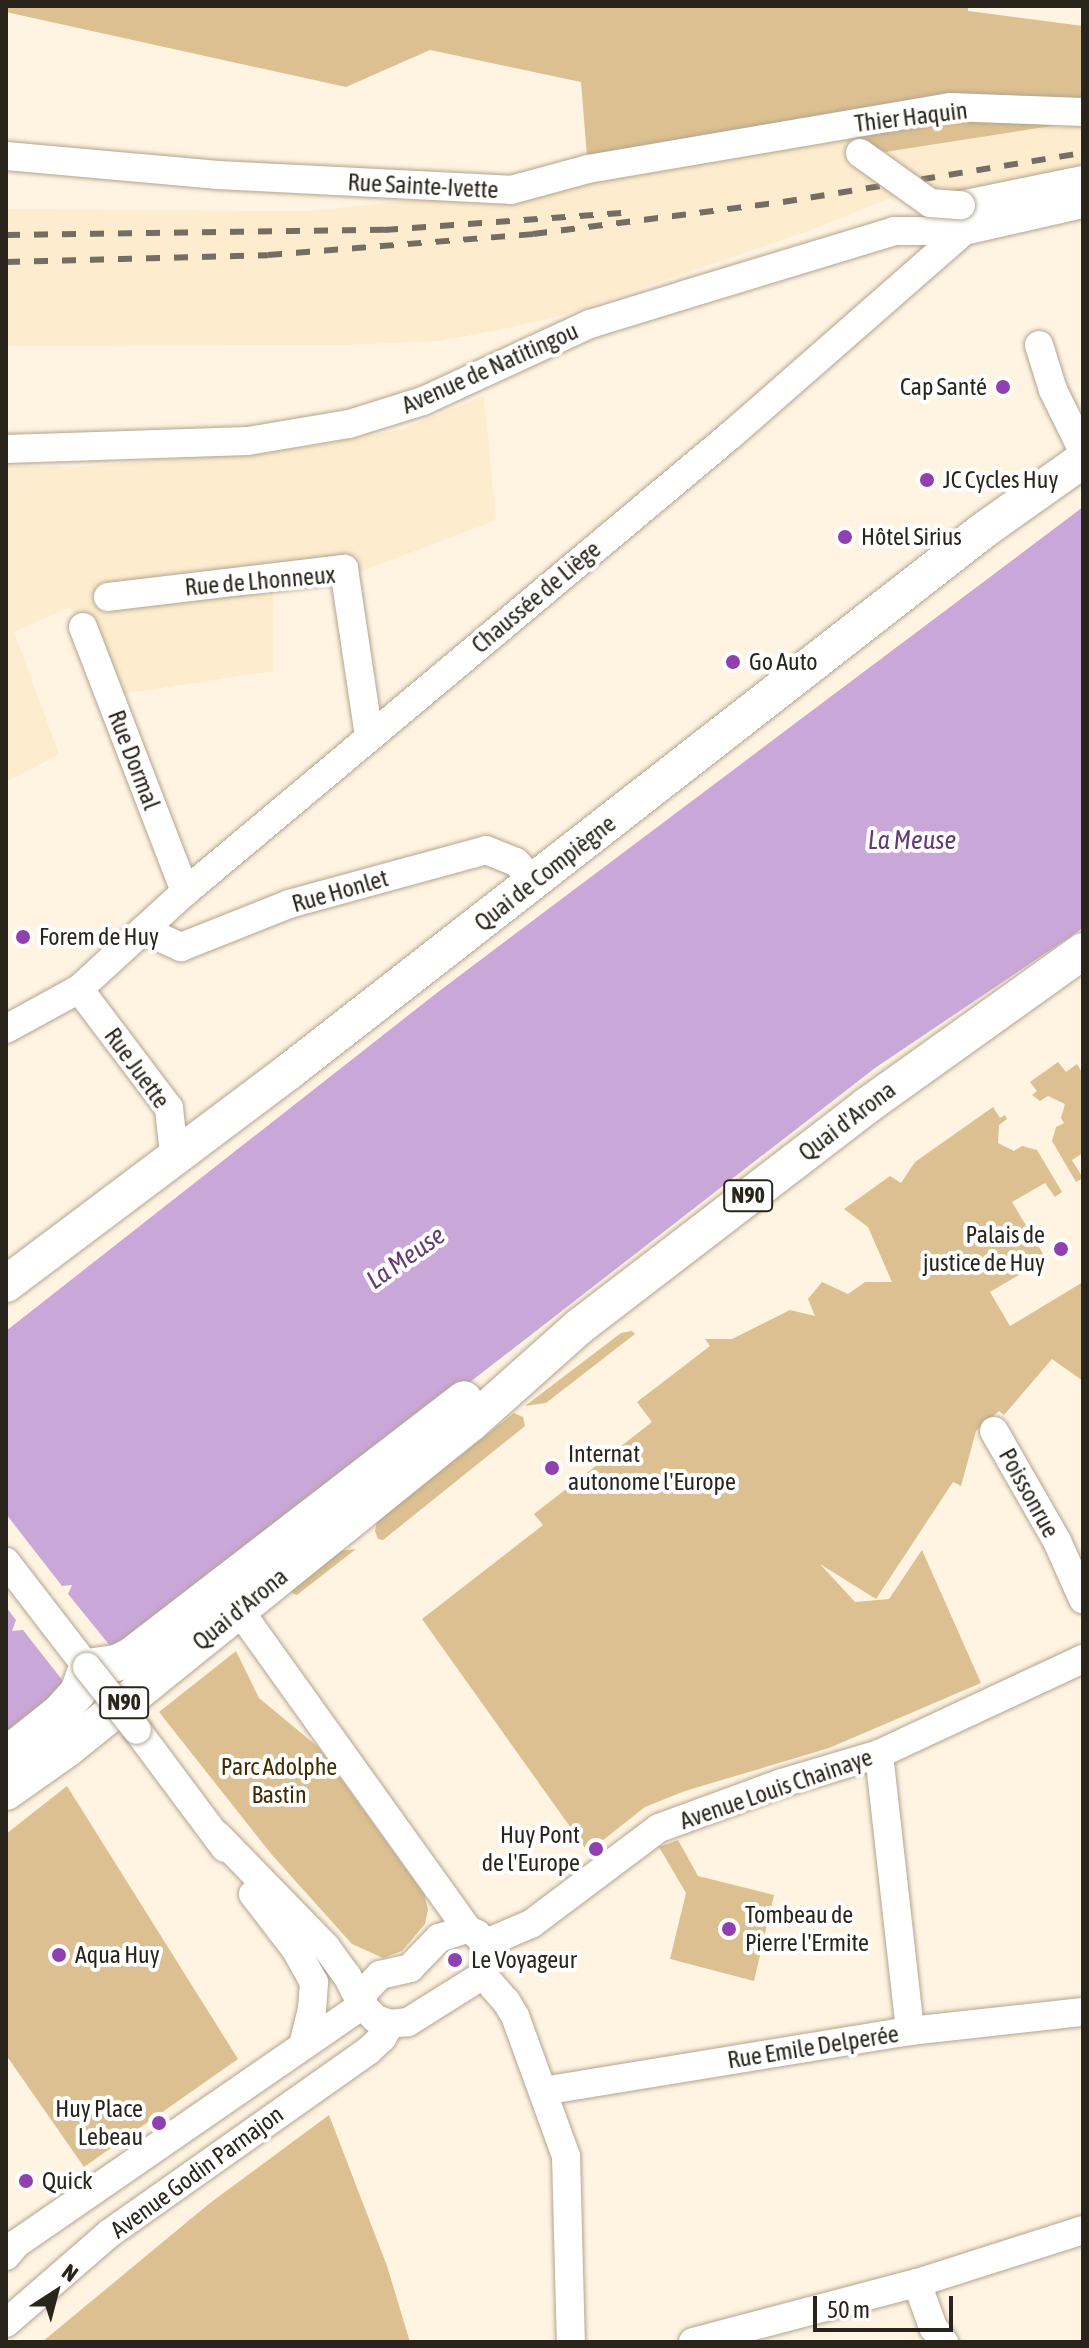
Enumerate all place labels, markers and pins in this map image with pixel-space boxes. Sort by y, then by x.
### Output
place label: Cap Santé [900,373,987,401]
marker: Cap Santé [994,378,1012,396]
place label: JC Cycles Huy [943,466,1058,494]
marker: JC Cycles Huy [918,471,936,489]
place label: Hôtel Sirius [861,523,962,551]
marker: Hôtel Sirius [836,528,854,546]
place label: Go Auto [749,648,818,676]
marker: Go Auto [724,653,742,671]
place label: Forem de Huy [39,923,159,951]
marker: Forem de Huy [14,928,32,946]
place label: Palais de justice de Huy [923,1221,1045,1277]
marker: Palais de justice de Huy [1052,1240,1070,1258]
place label: Internat autonome l'Europe [568,1440,736,1496]
marker: Internat autonome l'Europe [543,1459,561,1477]
place label: Huy Pont de l'Europe [482,1821,580,1877]
marker: Huy Pont de l'Europe [587,1840,605,1858]
place label: Tombeau de Pierre l'Ermite [745,1901,869,1957]
marker: Tombeau de Pierre l'Ermite [720,1920,738,1938]
place label: Aqua Huy [75,1941,160,1969]
marker: Aqua Huy [50,1946,68,1964]
place label: Le Voyageur [471,1946,577,1974]
marker: Le Voyageur [446,1951,464,1969]
place label: Huy Place Lebeau [55,2095,143,2151]
marker: Huy Place Lebeau [150,2114,168,2132]
place label: Quick [42,2167,93,2195]
marker: Quick [17,2172,35,2190]

